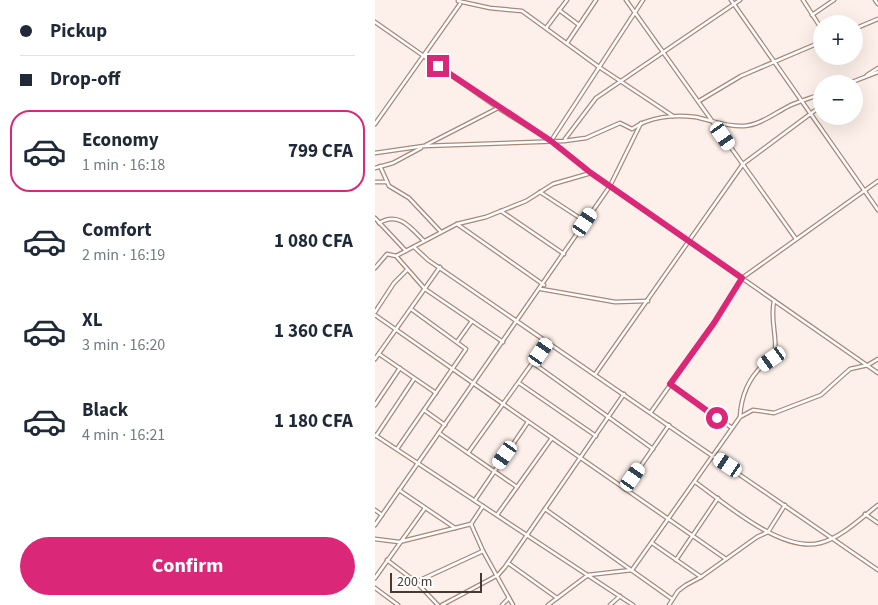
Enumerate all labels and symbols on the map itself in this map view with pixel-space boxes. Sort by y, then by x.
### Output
route end [427,55,449,77]
car [708,119,737,153]
car [570,205,599,239]
car [526,335,555,369]
car [755,344,788,374]
route start [706,407,728,429]
car [490,438,519,472]
car [711,450,744,480]
car [618,460,647,494]
scale bar [390,570,483,593]

